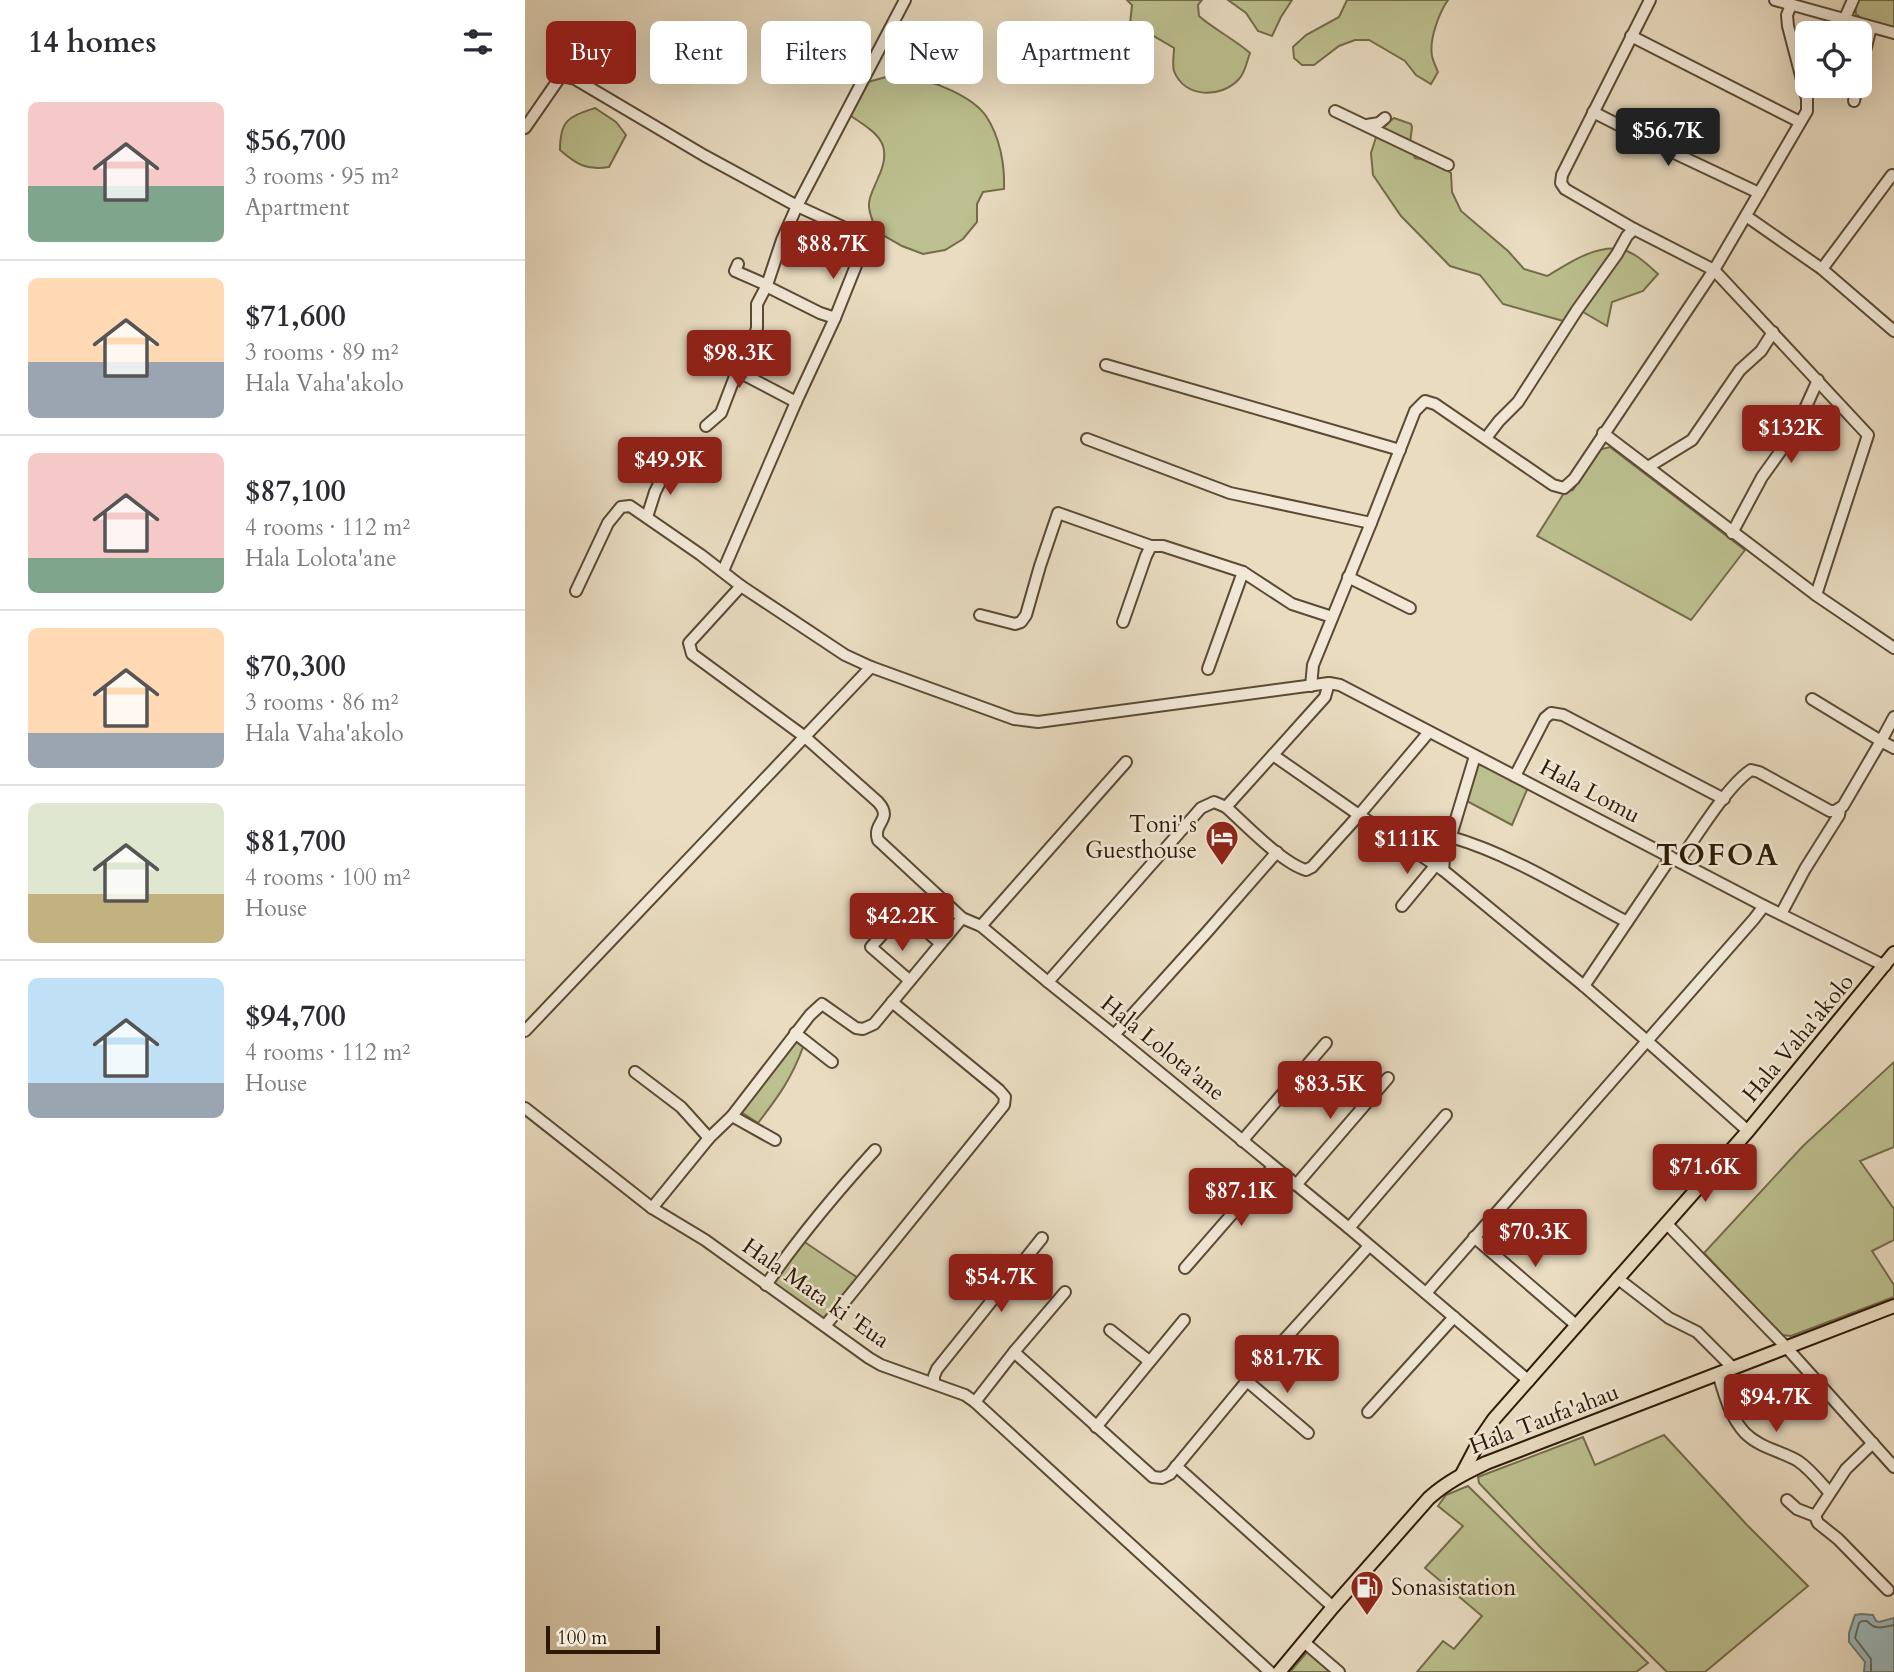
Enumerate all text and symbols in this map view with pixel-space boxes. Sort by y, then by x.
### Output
chip: Buy [546,21,636,84]
chip: Rent [650,21,747,84]
chip: Filters [761,21,871,84]
chip: New [885,21,983,84]
chip: Apartment [997,21,1154,84]
map controls [1795,21,1872,98]
button: locate [1795,21,1872,98]
text: 14 homes [28,22,157,63]
icon: filters [459,23,497,61]
pin: $56.7K [1611,108,1725,168]
text: $56.7K [1632,115,1704,146]
text: $56,700 [245,120,346,161]
icon: home [84,130,168,214]
text: 3 rooms · 95 m² [245,161,398,192]
text: Apartment [245,192,349,223]
pin: $88.7K [776,222,890,281]
text: $88.7K [797,228,869,259]
text: $71,600 [245,296,346,337]
icon: home [84,306,168,390]
pin: $98.3K [682,330,796,390]
text: 3 rooms · 89 m² [245,337,398,368]
text: $98.3K [703,337,775,368]
text: Hala Vaha'akolo [245,368,404,399]
pin: $132K [1742,406,1840,465]
text: $132K [1758,412,1824,443]
pin: $49.9K [613,438,727,497]
text: $49.9K [634,444,706,475]
text: $87,100 [245,471,346,512]
icon: home [84,481,168,565]
text: 4 rooms · 112 m² [245,512,410,543]
text: Hala Lolota'ane [245,543,397,574]
text: $70,300 [245,646,346,687]
icon: home [84,656,168,740]
text: 3 rooms · 86 m² [245,687,398,718]
text: Hala Vaha'akolo [245,718,404,749]
street label: Hala Lomu [1534,752,1646,830]
place label: Toni' s Guesthouse [1085,809,1197,866]
pin: $111K [1358,816,1456,876]
hotel icon: Toni' s Guesthouse [1203,818,1241,867]
text: $81,700 [245,821,346,862]
text: $111K [1374,823,1440,854]
icon: home [84,831,168,915]
district label: TOFOA [1656,835,1780,876]
text: 4 rooms · 100 m² [245,862,410,893]
text: House [245,893,307,924]
pin: $42.2K [845,894,959,953]
text: $42.2K [866,900,938,931]
street label: Hala Vaha'akolo [1735,967,1861,1109]
street label: Hala Lolota'ane [1094,988,1232,1108]
text: $94,700 [245,996,346,1037]
icon: home [84,1006,168,1090]
text: 4 rooms · 112 m² [245,1037,410,1068]
pin: $83.5K [1273,1062,1387,1121]
text: House [245,1068,307,1099]
text: $83.5K [1294,1068,1366,1099]
pin: $71.6K [1648,1144,1762,1204]
text: $71.6K [1669,1151,1741,1182]
pin: $87.1K [1184,1168,1298,1228]
text: $87.1K [1205,1175,1277,1206]
pin: $70.3K [1478,1210,1592,1269]
text: $70.3K [1499,1216,1571,1247]
street label: Hala Mata ki 'Eua [736,1231,896,1355]
pin: $54.7K [944,1254,1058,1314]
text: $54.7K [965,1261,1037,1292]
pin: $81.7K [1230,1336,1344,1395]
text: $81.7K [1251,1342,1323,1373]
pin: $94.7K [1719,1374,1833,1434]
street label: Hala Taufa'ahau [1465,1376,1623,1462]
text: $94.7K [1740,1381,1812,1412]
fuel station icon: Sonasistation [1348,1568,1386,1617]
place label: Sonasistation [1391,1572,1516,1603]
scale bar [546,1623,660,1655]
text: 100 m [557,1625,607,1651]

